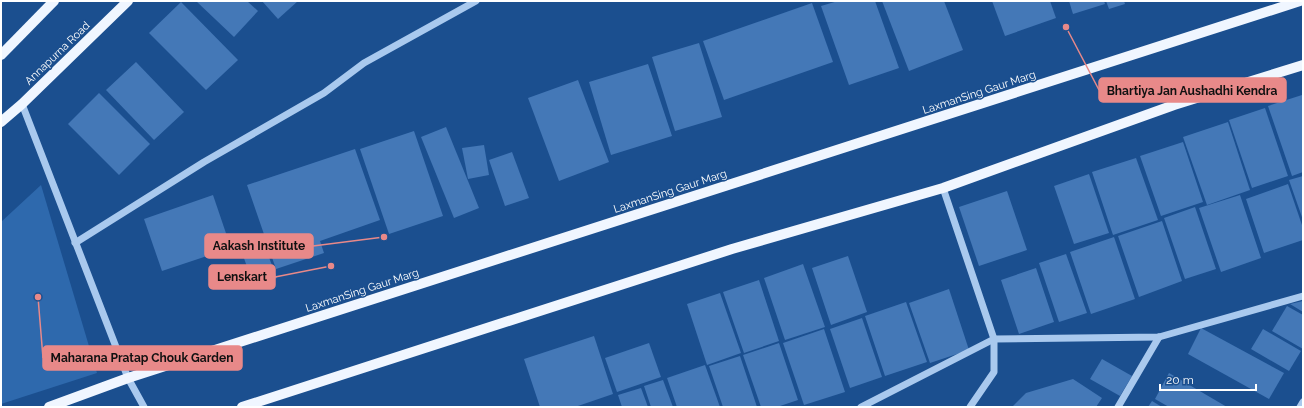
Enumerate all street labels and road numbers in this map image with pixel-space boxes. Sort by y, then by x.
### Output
street label: Annapurna Road [22,19,93,88]
street label: LaxmanSing Gaur Marg [921,68,1037,117]
street label: LaxmanSing Gaur Marg [612,167,728,216]
street label: LaxmanSing Gaur Marg [304,266,420,315]

